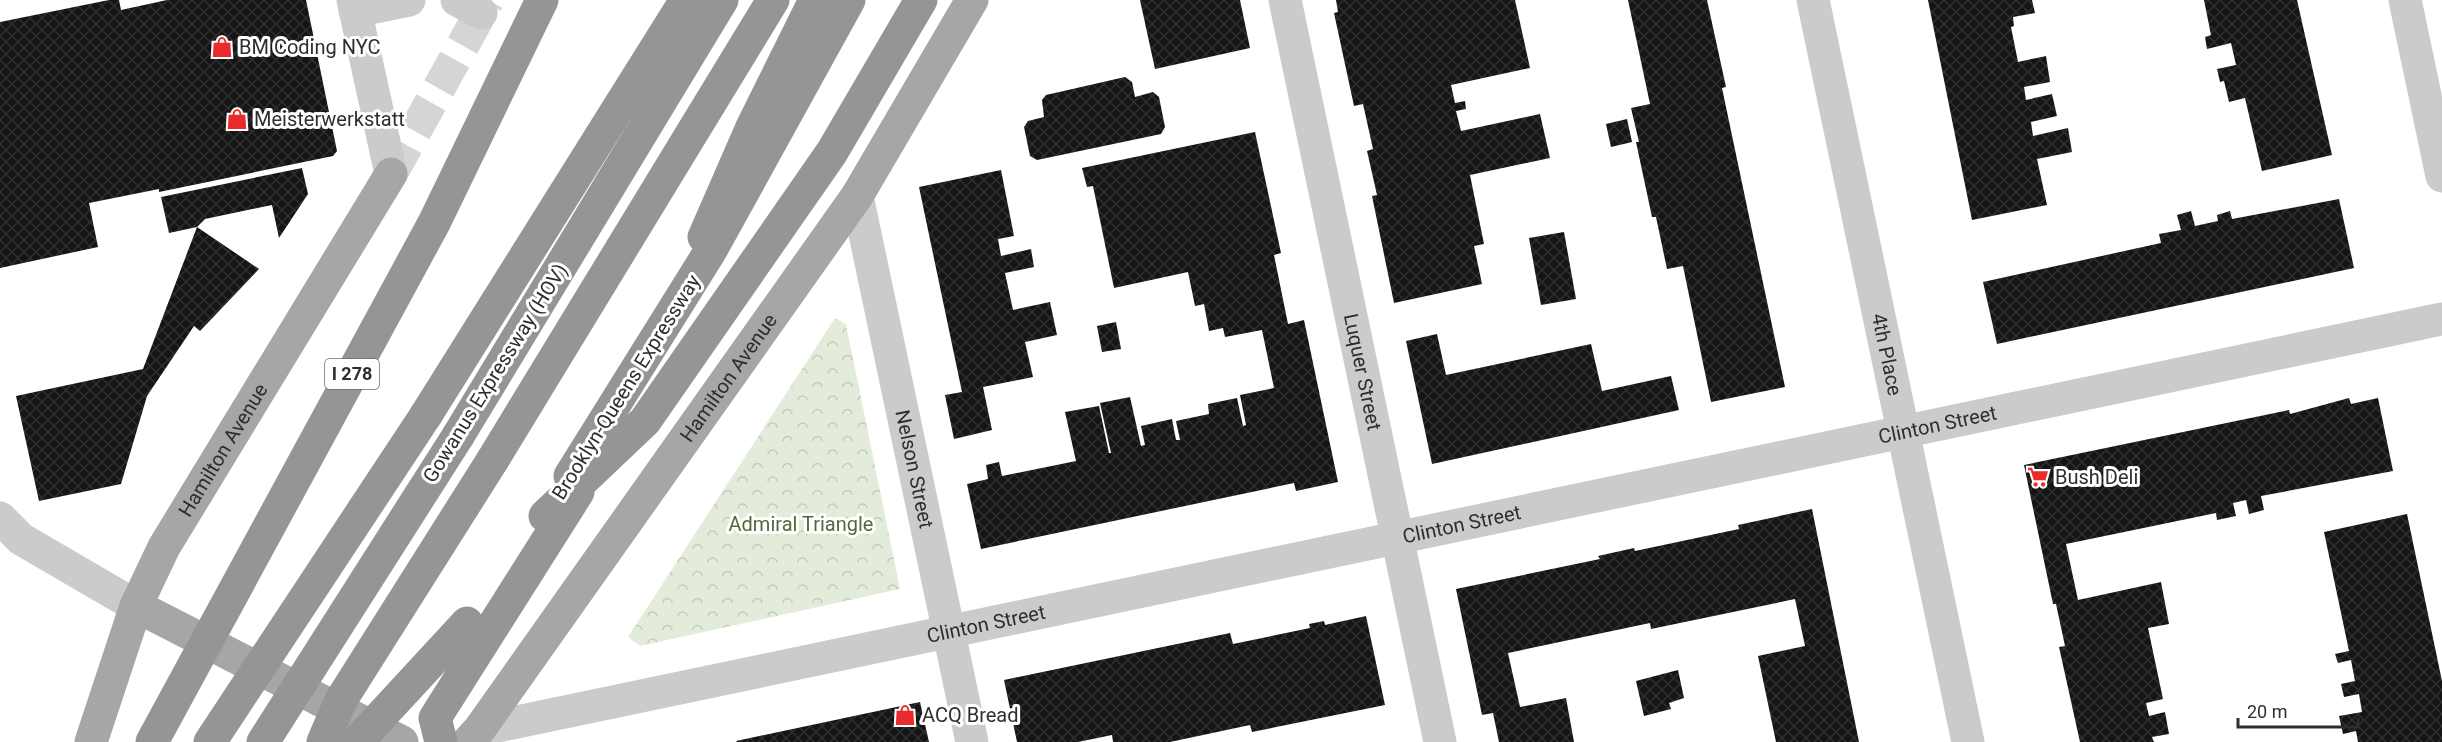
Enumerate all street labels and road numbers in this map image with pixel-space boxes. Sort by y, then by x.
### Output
street label: Gowanus Expressway (HOV) [418,259,572,487]
street label: Brooklyn-Queens Expressway [547,270,706,504]
street label: Hamilton Avenue [675,309,782,446]
street label: Luquer Street [1339,311,1387,433]
street label: 4th Place [1867,311,1907,398]
road number: I 278 [325,359,379,389]
street label: Hamilton Avenue [173,379,273,521]
street label: Clinton Street [1876,401,1999,449]
street label: Nelson Street [890,408,939,530]
street label: Clinton Street [1400,500,1523,548]
street label: Clinton Street [925,600,1047,648]

